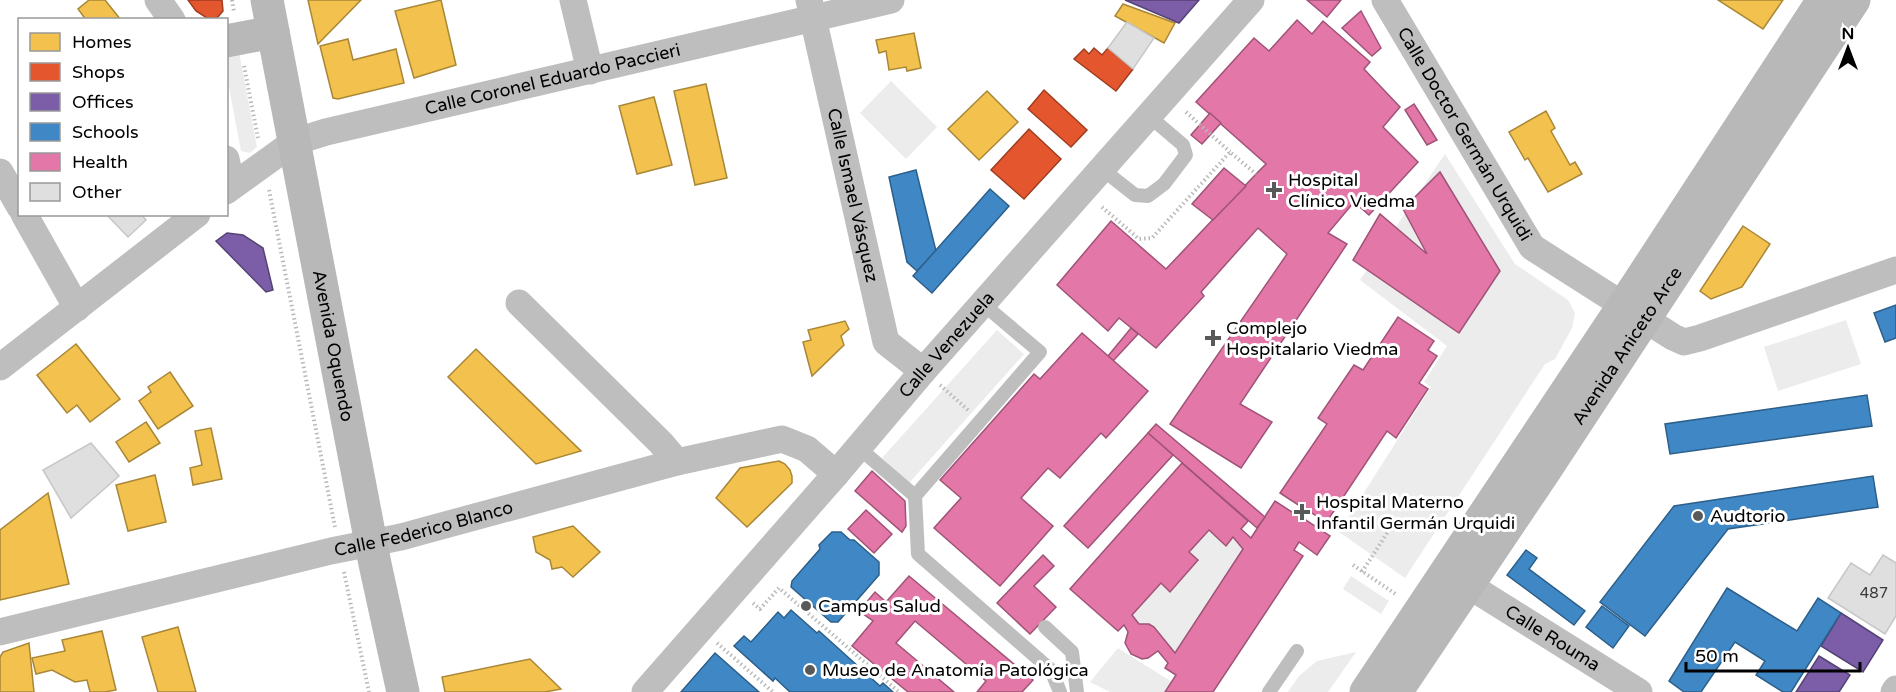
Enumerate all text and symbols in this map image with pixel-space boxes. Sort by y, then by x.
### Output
legend [18,18,228,216]
north arrow [1818,18,1878,78]
street label: Calle Doctor Germán Urquidi [1393,23,1537,245]
text: N [1842,24,1854,44]
text: Homes [72,31,132,53]
street label: Calle Coronel Eduardo Paccieri [423,39,683,120]
text: Shops [72,61,125,83]
text: Offices [72,91,134,113]
street label: Calle Ismael Vásquez [823,106,883,284]
text: Schools [72,121,139,143]
text: Health [72,151,128,173]
place label: Hospital Clínico Viedma [1288,169,1415,212]
text: Other [72,181,122,203]
marker: Hospital Clínico Viedma [1265,181,1283,199]
street label: Avenida Aniceto Arce [1567,263,1687,429]
street label: Avenida Oquendo [308,268,359,424]
street label: Calle Venezuela [894,287,999,402]
place label: Complejo Hospitalario Viedma [1226,317,1398,360]
marker: Complejo Hospitalario Viedma [1204,329,1222,347]
place label: Hospital Materno Infantil Germán Urquidi [1316,491,1515,534]
street label: Calle Federico Blanco [332,496,515,561]
marker: Hospital Materno Infantil Germán Urquidi [1293,503,1311,521]
place label: Audtorio [1710,505,1786,527]
marker: Audtorio [1691,509,1705,523]
house number: 487 [1860,584,1888,602]
place label: Campus Salud [818,595,941,617]
marker: Campus Salud [799,599,813,613]
street label: Calle Rouma [1501,600,1604,676]
scale bar [1686,635,1860,673]
text: 50 m [1695,645,1739,667]
place label: Museo de Anatomía Patológica [822,659,1089,681]
marker: Museo de Anatomía Patológica [803,663,817,677]

